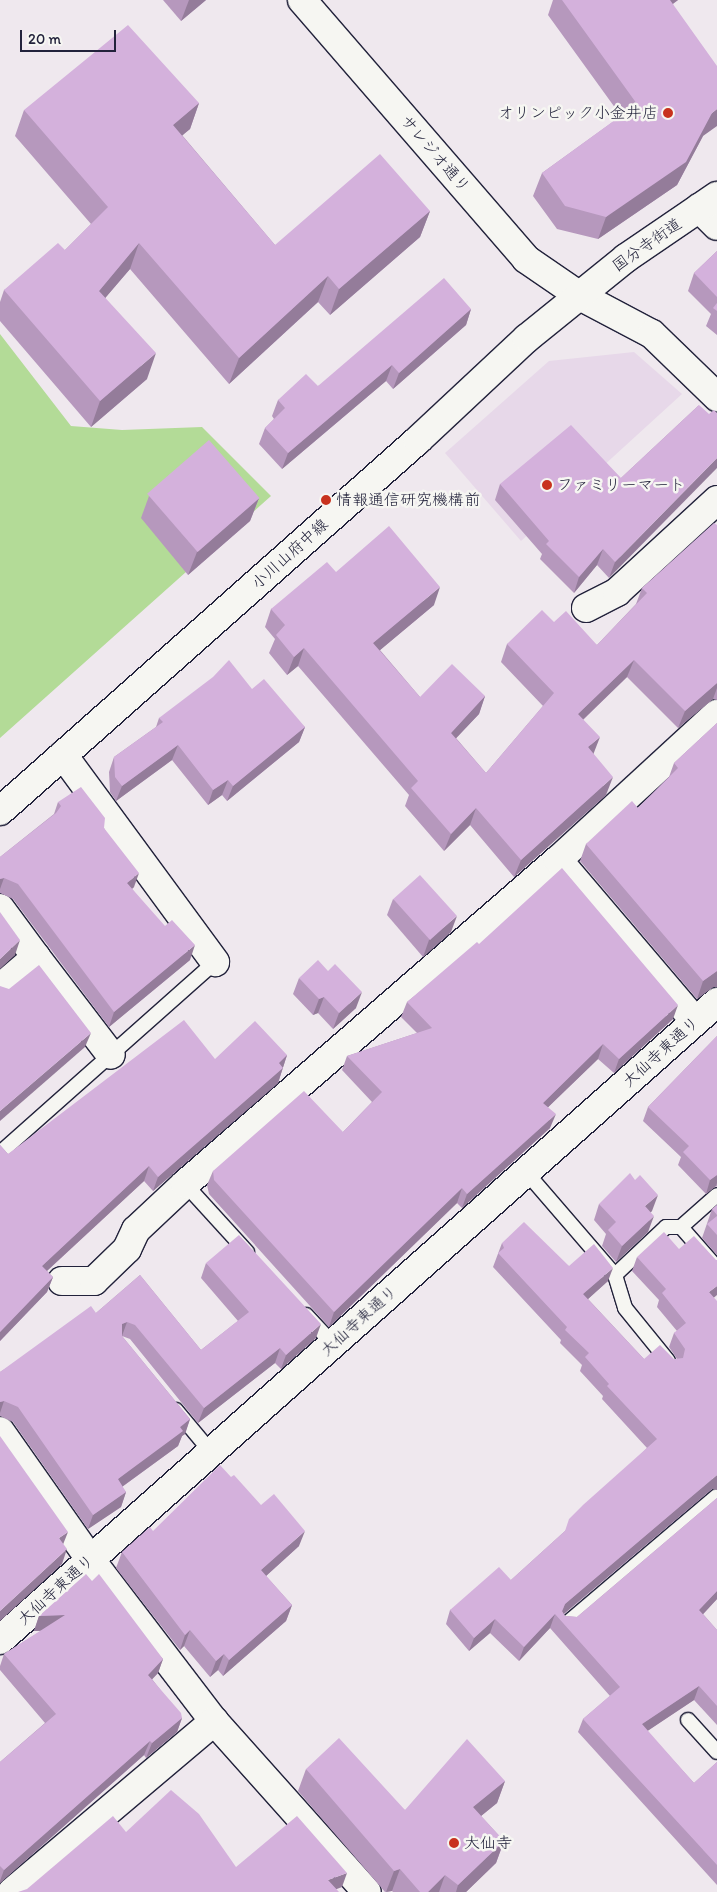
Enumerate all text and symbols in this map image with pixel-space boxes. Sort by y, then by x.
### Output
scale bar [22,20,119,52]
text: 20 m [28,30,61,48]
place label: オリンピック小金井店 [498,103,658,123]
marker: オリンピック小金井店 [662,107,674,119]
street label: サレジオ通り [396,111,474,197]
street label: 国分寺街道 [609,214,685,276]
place label: ファミリーマート [557,475,685,495]
marker: ファミリーマート [541,479,553,491]
place label: 情報通信研究機構前 [336,490,480,510]
marker: 情報通信研究機構前 [320,494,332,506]
street label: 小川山府中線 [248,515,332,593]
street label: 大仙寺東通り [619,1013,703,1091]
street label: 大仙寺東通り [317,1282,401,1360]
street label: 大仙寺東通り [14,1551,98,1629]
place label: 大仙寺 [464,1833,512,1853]
marker: 大仙寺 [448,1837,460,1849]

